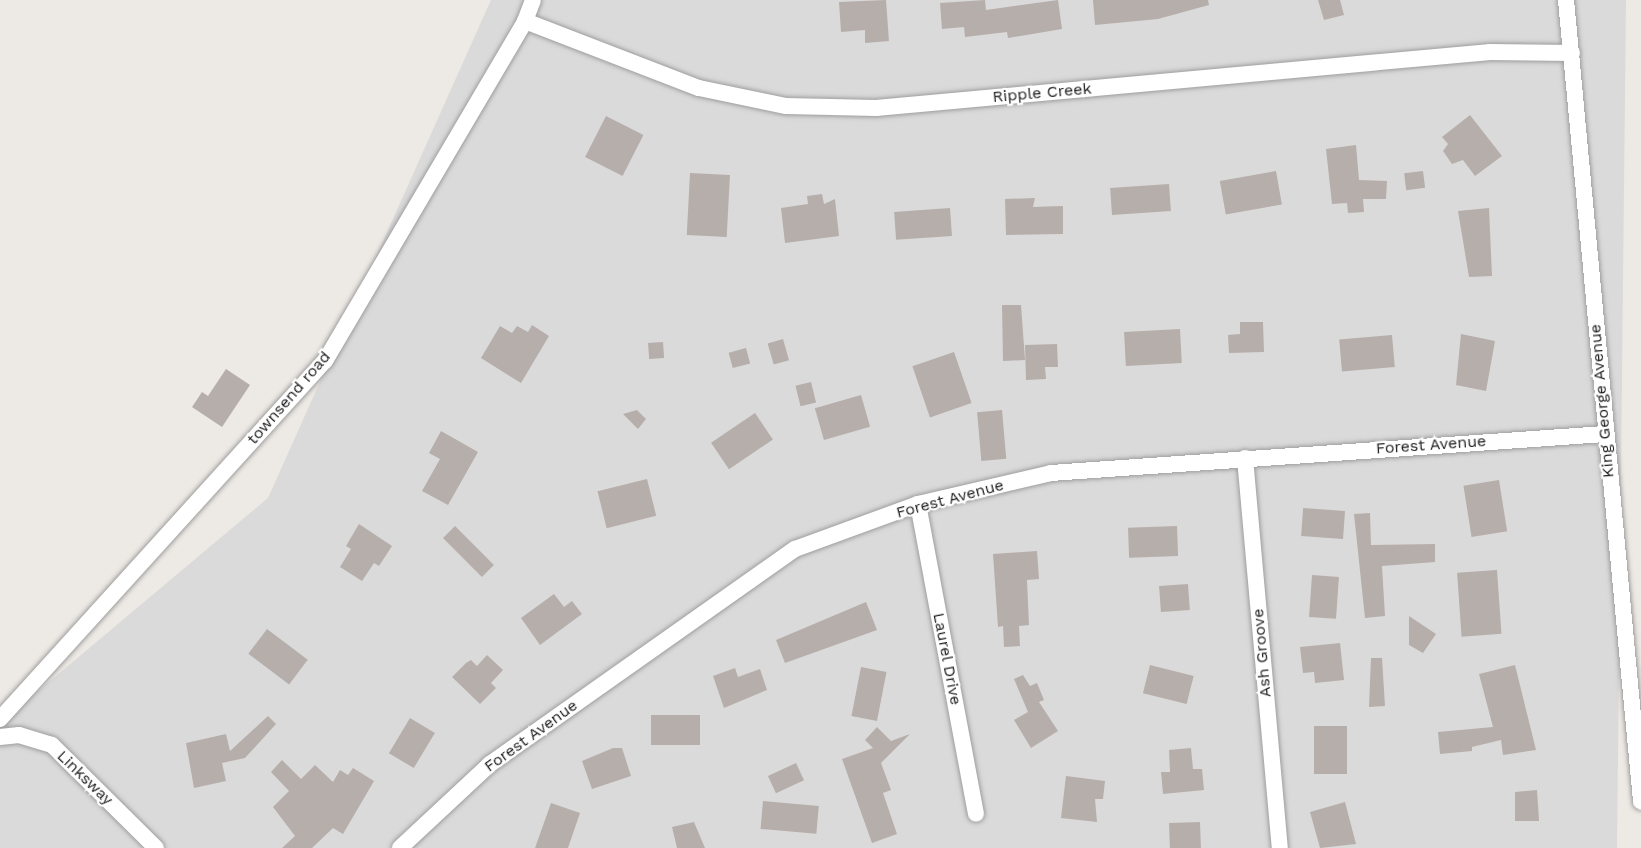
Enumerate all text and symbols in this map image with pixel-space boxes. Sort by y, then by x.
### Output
street label: Ripple Creek [992,79,1092,107]
street label: King George Avenue [1586,323,1618,479]
street label: townsend road [243,347,335,449]
street label: Forest Avenue [1375,432,1487,458]
street label: Forest Avenue [894,475,1006,523]
street label: Ash Groove [1249,608,1275,698]
street label: Laurel Drive [929,611,965,707]
street label: Forest Avenue [480,696,582,776]
street label: Linksway [53,747,117,809]

